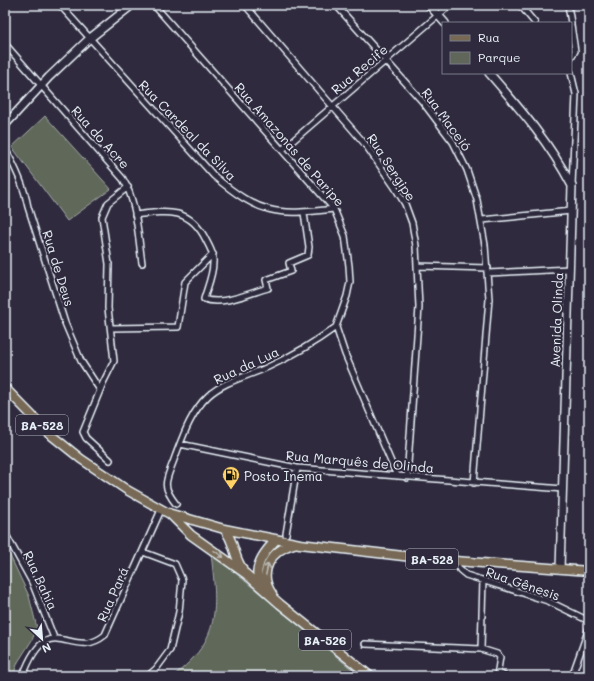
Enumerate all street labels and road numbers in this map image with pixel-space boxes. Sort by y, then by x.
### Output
street label: Rua Recife [327,40,391,98]
street label: Rua Cardeal da Silva [136,76,240,184]
street label: Rua Amazonas de Paripe [231,78,349,210]
street label: Rua Maceió [419,84,476,154]
street label: Rua do Acre [68,102,134,172]
street label: Rua Sergipe [364,130,420,204]
street label: Rua de Deus [39,228,79,308]
street label: Avenida Olinda [546,272,566,368]
street label: Rua da Lua [211,342,281,388]
road number: BA-528 [16,415,68,435]
street label: Rua Marquês de Olinda [285,446,435,476]
street label: Rua Bahia [20,548,62,612]
road number: BA-528 [406,549,458,569]
street label: Rua Gênesis [484,562,562,604]
street label: Rua Pará [92,564,132,624]
road number: BA-526 [299,630,351,650]

